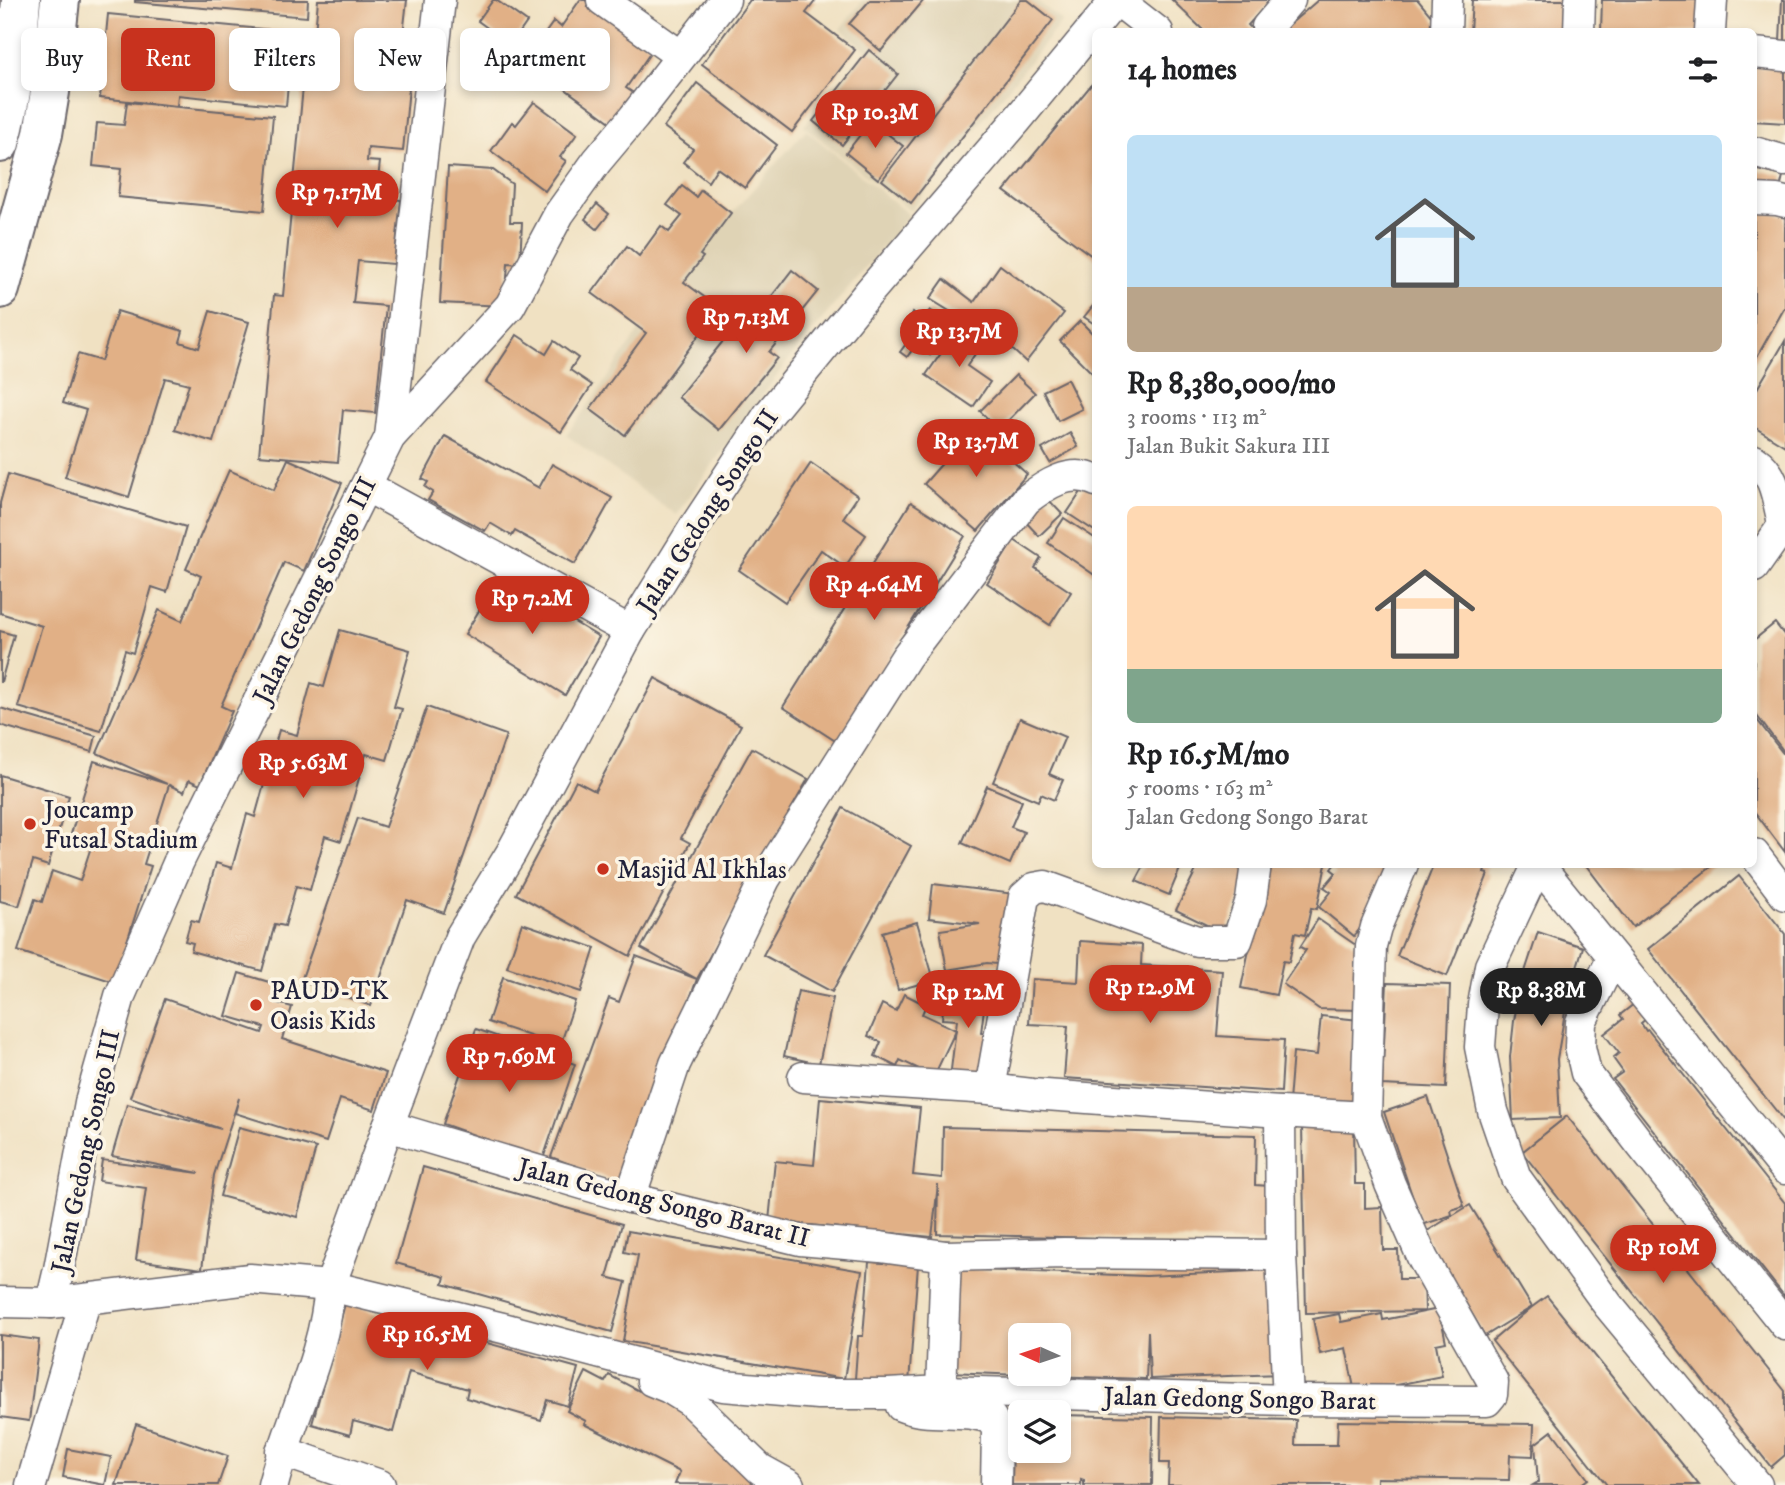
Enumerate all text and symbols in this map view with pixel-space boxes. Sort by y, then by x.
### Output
chip: Buy [21,28,107,91]
chip: Rent [121,28,215,91]
chip: Filters [229,28,340,91]
chip: New [354,28,446,91]
chip: Apartment [460,28,610,91]
icon: filters [1684,51,1722,89]
text: 14 homes [1127,52,1237,89]
pin: Rp 10.3M [803,90,947,150]
text: Rp 10.3M [831,98,919,127]
pin: Rp 7.17M [265,170,409,230]
text: Rp 7.17M [292,178,382,207]
icon: home [1362,180,1488,306]
pin: Rp 7.13M [674,296,818,355]
text: Rp 7.13M [702,303,790,332]
pin: Rp 13.7M [887,310,1031,369]
text: Rp 13.7M [916,317,1002,346]
text: Rp 8,380,000/mo [1127,366,1336,403]
street label: Jalan Gedong Songo II [629,403,787,622]
text: 3 rooms · 113 m² [1127,403,1266,432]
pin: Rp 13.7M [904,420,1048,479]
text: Rp 13.7M [933,427,1019,456]
text: Jalan Bukit Sakura III [1127,432,1330,461]
street label: Jalan Gedong Songo III [245,472,385,711]
icon: home [1362,551,1488,677]
pin: Rp 4.64M [802,562,946,622]
text: Rp 4.64M [825,570,923,599]
pin: Rp 7.2M [467,576,597,636]
text: Rp 7.2M [491,584,573,613]
text: Rp 16.5M/mo [1127,737,1289,774]
pin: Rp 5.63M [231,740,375,800]
text: Rp 5.63M [258,748,348,777]
text: 5 rooms · 163 m² [1127,774,1273,803]
place label: Joucamp Futsal Stadium [42,794,198,857]
text: Jalan Gedong Songo Barat [1127,803,1368,832]
marker: Joucamp Futsal Stadium [22,816,38,832]
place label: Masjid Al Ikhlas [617,854,787,887]
marker: Masjid Al Ikhlas [595,861,611,877]
pin: Rp 12.9M [1078,965,1222,1025]
pin: Rp 8.38M [1469,968,1613,1028]
pin: Rp 12M [911,970,1025,1030]
text: Rp 12.9M [1105,973,1195,1002]
place label: PAUD-TK Oasis Kids [270,975,389,1038]
text: Rp 8.38M [1496,976,1586,1005]
text: Rp 12M [932,978,1004,1007]
marker: PAUD-TK Oasis Kids [248,997,264,1013]
street label: Jalan Gedong Songo III [44,1027,128,1278]
pin: Rp 7.69M [437,1034,581,1094]
text: Rp 7.69M [462,1042,556,1071]
street label: Jalan Gedong Songo Barat II [512,1151,813,1256]
pin: Rp 10M [1606,1226,1720,1285]
text: Rp 10M [1626,1233,1700,1262]
pin: Rp 16.5M [355,1312,499,1372]
text: Rp 16.5M [382,1320,472,1349]
north arrow [1008,1323,1071,1386]
map controls [1008,1323,1071,1463]
street label: Jalan Gedong Songo Barat [1101,1381,1377,1418]
button: layers [1008,1400,1071,1463]

